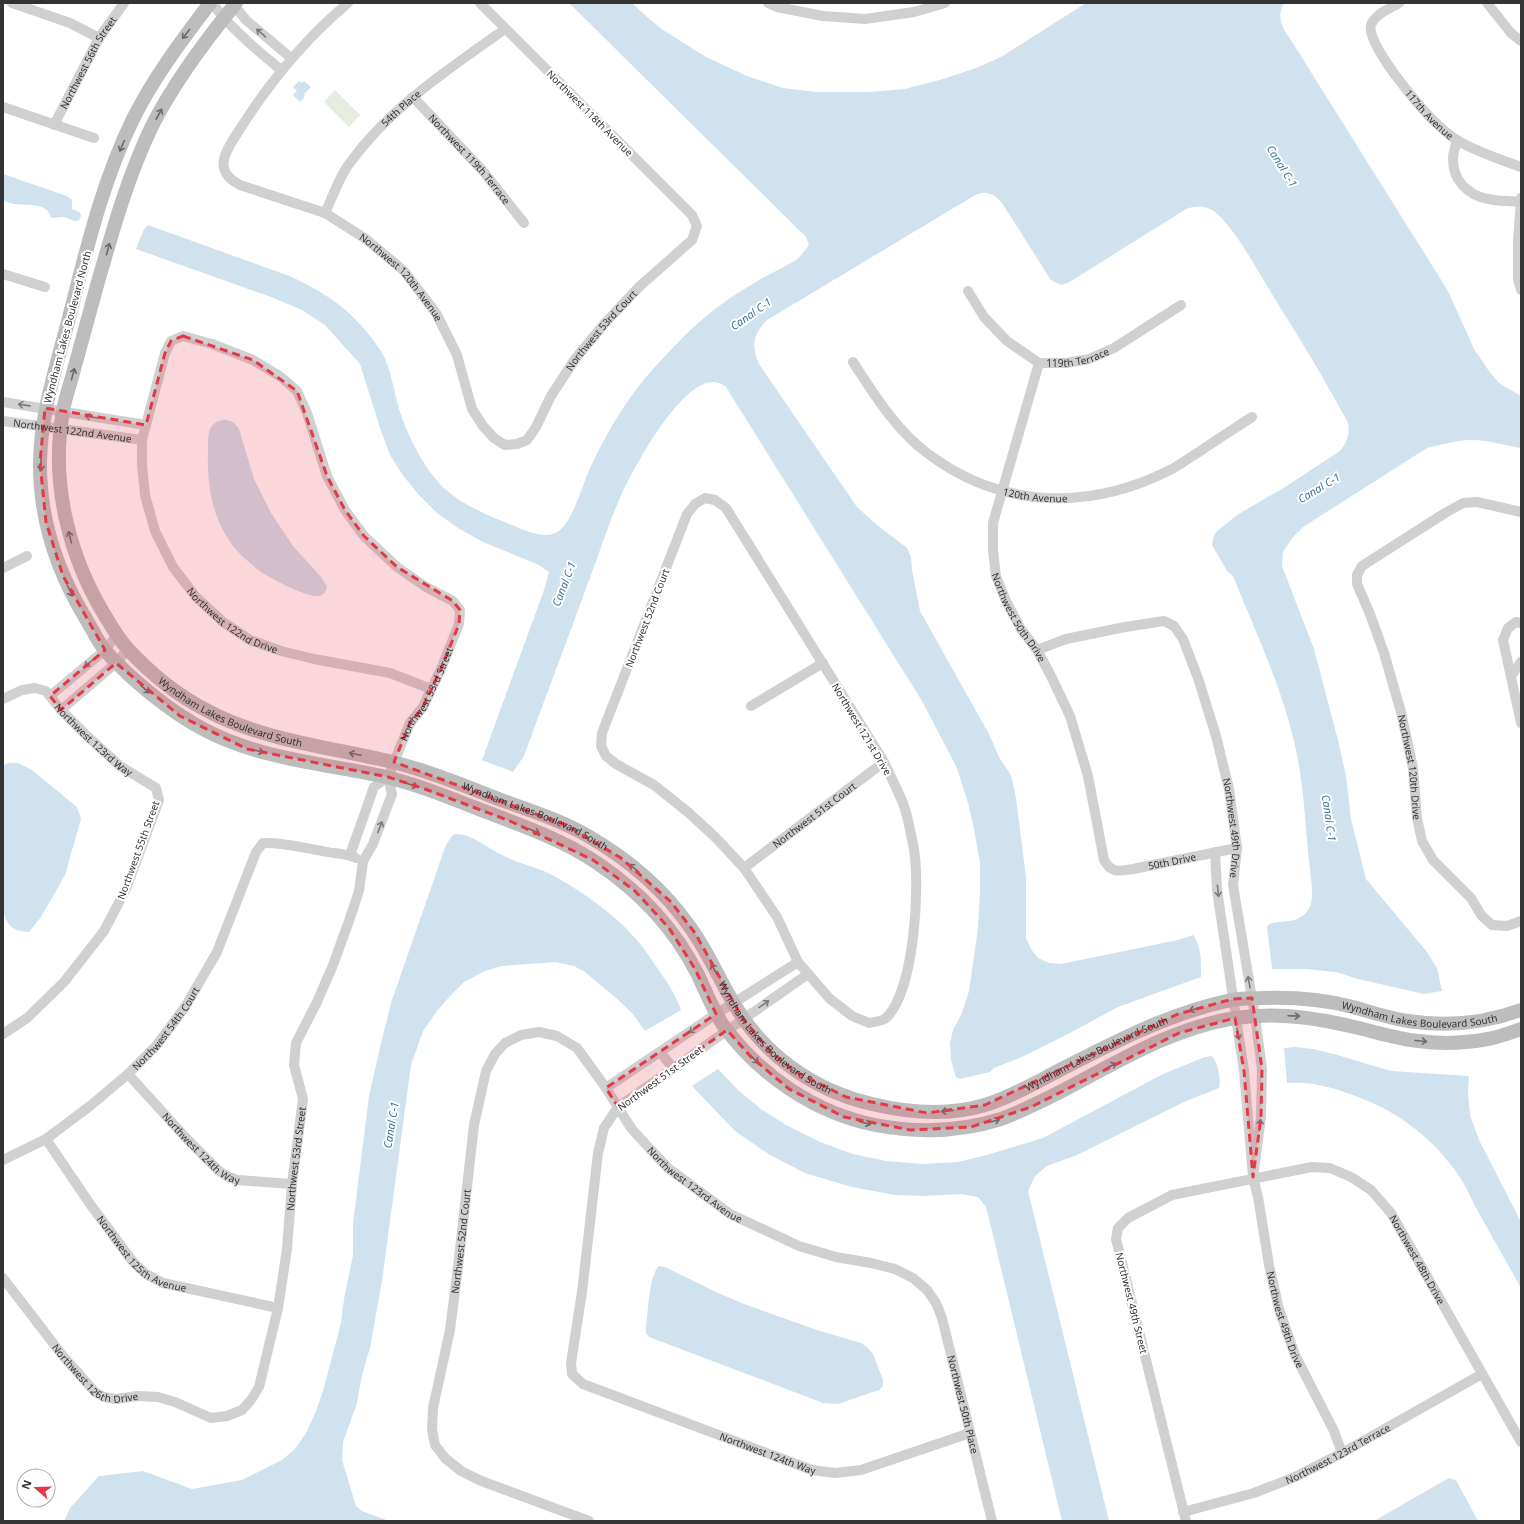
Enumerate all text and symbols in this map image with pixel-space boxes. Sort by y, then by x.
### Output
street label: Northwest 56th Street [57,13,119,111]
one-way arrow [182,28,191,39]
one-way arrow [257,29,267,38]
street label: Northwest 118th Avenue [544,67,636,159]
street label: 54th Place [378,86,424,129]
street label: 117th Avenue [1402,86,1457,143]
one-way arrow [155,109,163,121]
street label: Northwest 119th Terrace [426,111,514,207]
one-way arrow [118,140,125,152]
water label: Canal C-1 [1264,142,1301,190]
street label: Northwest 120th Avenue [357,230,446,324]
one-way arrow [105,243,112,256]
street label: Wyndham Lakes Boulevard North [40,249,94,405]
street label: Northwest 53rd Court [562,286,640,373]
water label: Canal C-1 [727,294,774,333]
street label: 119th Terrace [1046,344,1112,370]
one-way arrow [70,368,77,381]
one-way arrow [18,401,31,409]
one-way arrow [85,413,98,421]
street label: Northwest 122nd Avenue [12,415,133,446]
one-way arrow [37,458,45,471]
water label: Canal C-1 [1295,469,1343,506]
street label: 120th Avenue [1002,484,1068,505]
one-way arrow [66,531,74,544]
water label: Canal C-1 [548,559,579,608]
street label: Northwest 52nd Court [622,566,672,669]
street label: Northwest 50th Drive [988,571,1049,665]
one-way arrow [67,584,74,596]
street label: Northwest 122nd Drive [184,584,280,656]
street label: Northwest 53rd Street [396,645,456,743]
one-way arrow [84,658,95,667]
street label: Wyndham Lakes Boulevard South [156,674,304,750]
street label: Northwest 121st Drive [829,680,895,778]
one-way arrow [140,685,151,694]
street label: Northwest 123rd Way [51,700,136,780]
street label: Northwest 120th Drive [1395,713,1424,821]
one-way arrow [251,748,264,756]
one-way arrow [349,749,362,757]
street label: Northwest 49th Drive [1220,776,1244,879]
street label: Wyndham Lakes Boulevard South [461,779,611,854]
street label: Northwest 51st Court [770,779,859,851]
one-way arrow [406,782,419,789]
water label: Canal C-1 [1319,794,1340,842]
street label: Northwest 55th Street [114,798,162,901]
one-way arrow [376,821,384,833]
one-way arrow [527,828,539,836]
street label: 50th Drive [1147,849,1198,873]
one-way arrow [629,864,640,873]
one-way arrow [1214,884,1222,897]
one-way arrow [710,963,718,975]
one-way arrow [1245,976,1253,989]
street label: Wyndham Lakes Boulevard South [716,978,834,1097]
street label: Northwest 54th Court [129,984,203,1073]
street label: Wyndham Lakes Boulevard South [1341,998,1499,1031]
one-way arrow [759,1000,770,1008]
one-way arrow [1189,1006,1202,1014]
street label: Wyndham Lakes Boulevard South [1022,1013,1170,1094]
one-way arrow [1287,1013,1300,1020]
one-way arrow [689,1025,700,1033]
one-way arrow [1234,1027,1242,1040]
one-way arrow [1414,1038,1427,1045]
street label: Northwest 51st Street [614,1042,706,1114]
one-way arrow [749,1055,759,1064]
one-way arrow [1105,1061,1117,1069]
water label: Canal C-1 [379,1101,402,1149]
street label: Northwest 53rd Street [283,1106,309,1211]
one-way arrow [941,1108,954,1115]
street label: Northwest 124th Way [159,1109,241,1187]
one-way arrow [987,1117,1000,1124]
one-way arrow [1256,1119,1264,1132]
one-way arrow [859,1120,872,1127]
street label: Northwest 123rd Avenue [644,1144,745,1226]
street label: Northwest 52nd Court [448,1188,474,1294]
street label: Northwest 48th Drive [1386,1212,1449,1307]
street label: Northwest 125th Avenue [94,1213,188,1295]
street label: Northwest 49th Street [1113,1251,1151,1355]
street label: Northwest 49th Drive [1264,1270,1308,1371]
street label: Northwest 126th Drive [49,1341,139,1406]
street label: Northwest 50th Place [944,1354,982,1455]
street label: Northwest 123rd Terrace [1283,1420,1393,1487]
street label: Northwest 124th Way [718,1429,817,1478]
north arrow [16,1468,56,1508]
text: N [18,1478,35,1491]

